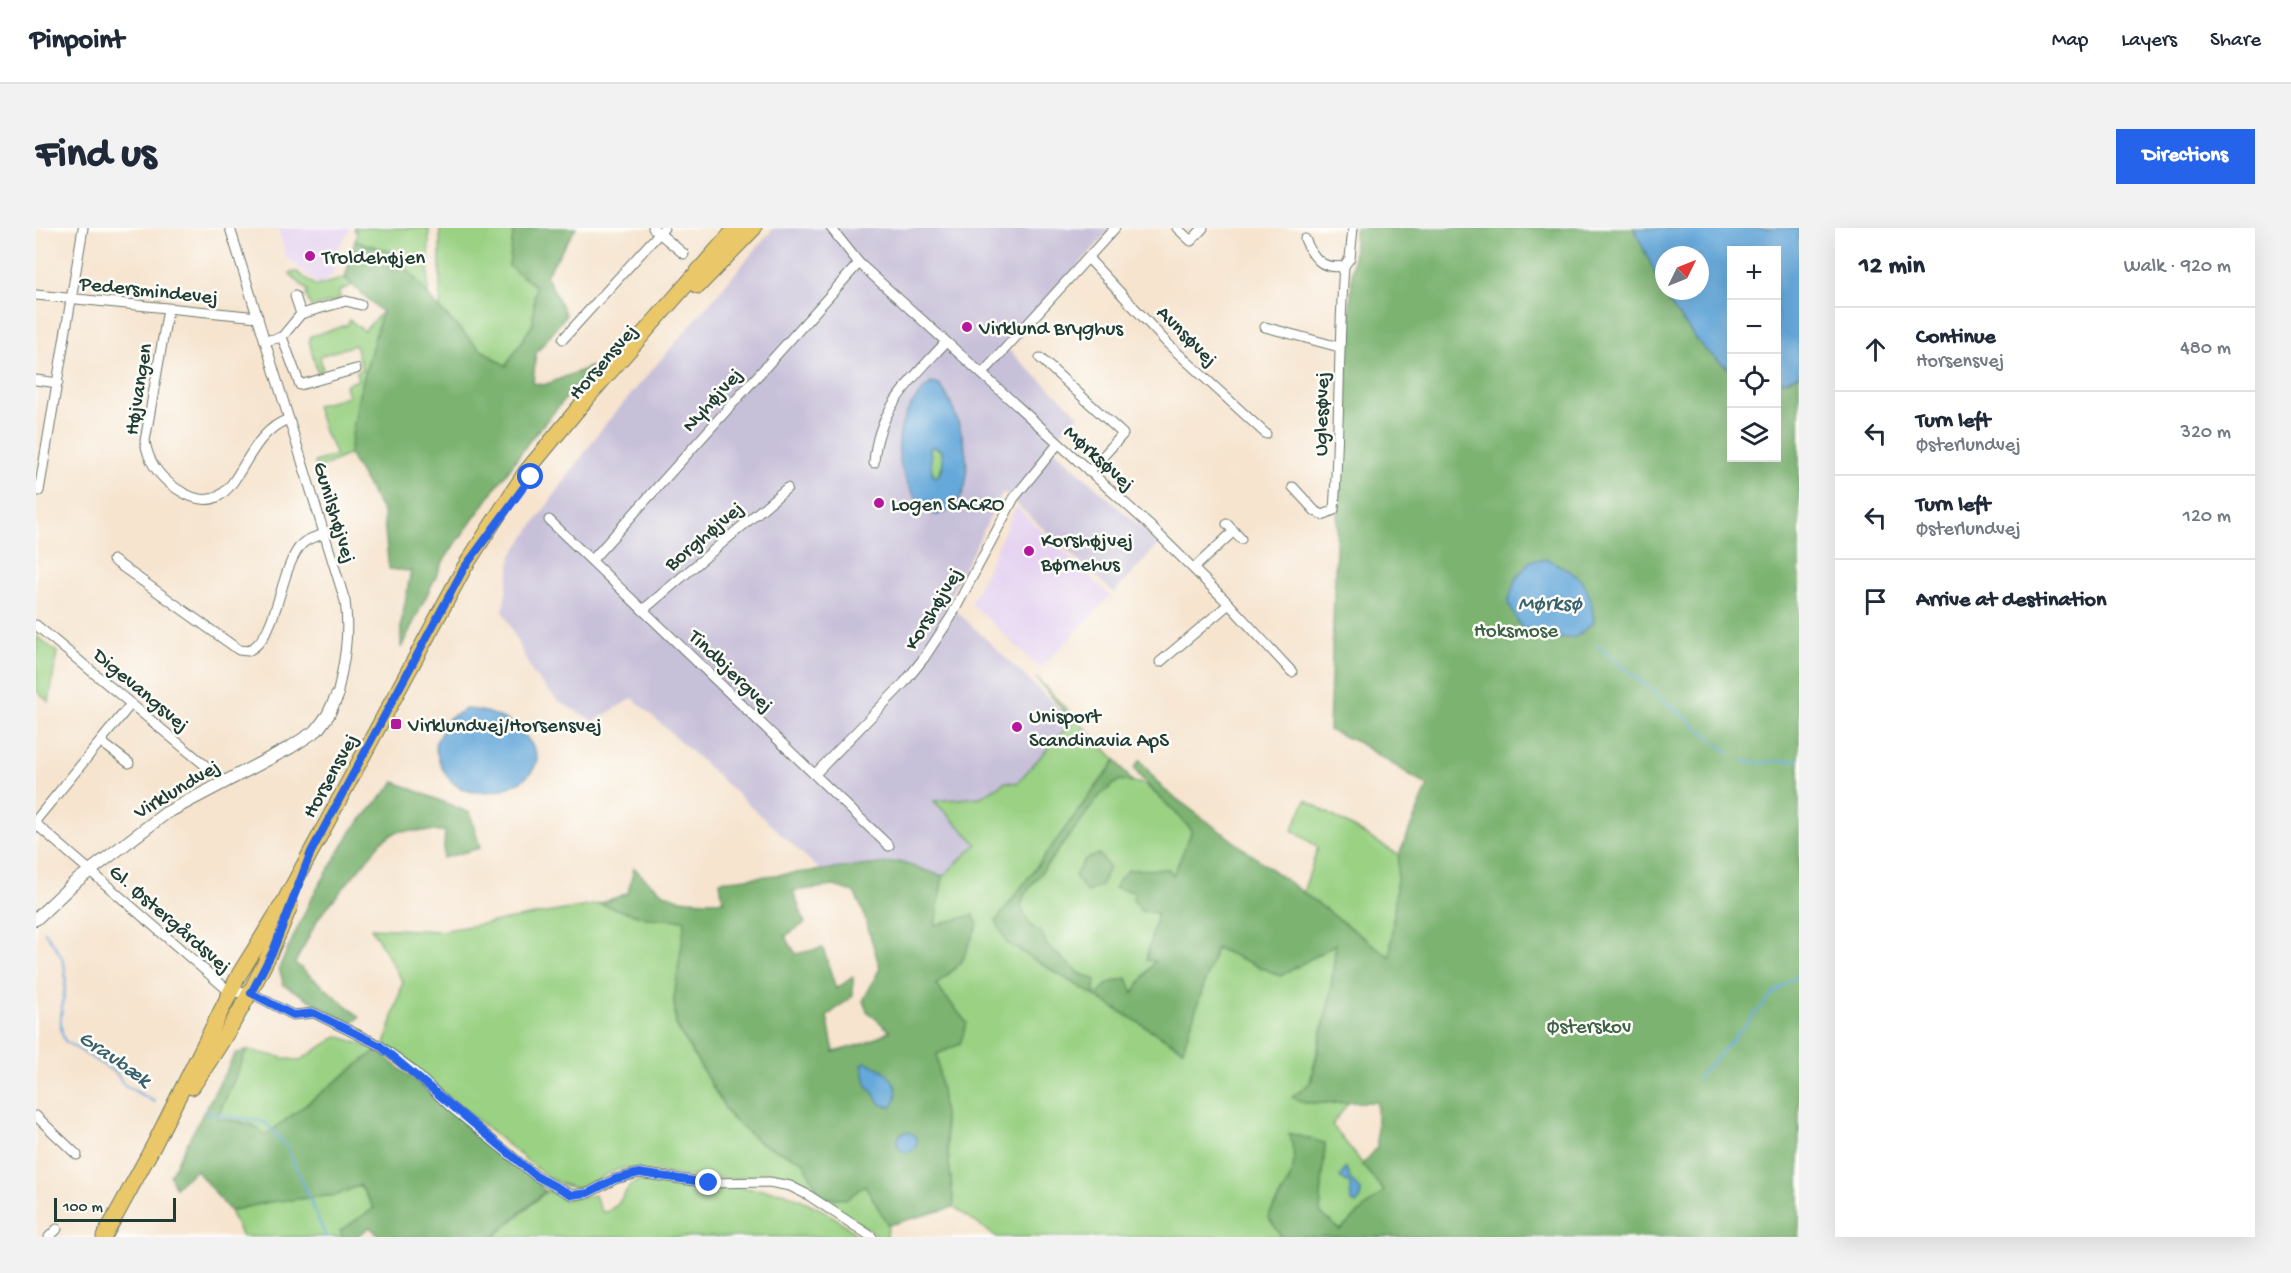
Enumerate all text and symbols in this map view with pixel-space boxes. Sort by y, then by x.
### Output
text: Pinpoint [30,25,124,58]
text: Map [2052,29,2088,54]
text: Layers [2121,29,2177,54]
text: Share [2210,29,2261,54]
button: Directions [2116,129,2255,184]
text: Find us [36,132,156,181]
north arrow [1655,246,1709,300]
map controls [1727,246,1781,462]
button: + [1727,246,1781,300]
place label: Troldehøjen [321,247,425,272]
marker: Troldehøjen [303,249,317,263]
text: 12 min [1859,252,1925,283]
text: Walk · 920 m [2124,256,2231,279]
street label: Pedersmindevej [77,273,219,312]
button: − [1727,300,1781,354]
street label: Avnsøvej [1150,302,1221,373]
place label: Virklund Bryghus [978,318,1124,343]
street label: Horsensvej [565,320,645,407]
marker: Virklund Bryghus [960,320,974,334]
text: Continue [1916,325,1996,351]
icon: ahead [1859,333,1892,366]
text: 480 m [2180,338,2231,361]
street label: Højvangen [121,342,160,437]
text: Horsensvej [1916,351,2004,374]
button: locate [1727,354,1781,408]
street label: Nyhøjvej [678,364,749,439]
street label: Uglesøvej [1310,372,1337,456]
button: layers [1727,408,1781,462]
text: Turn left [1916,409,1990,435]
icon: left [1859,417,1892,450]
street label: Mørksøvej [1057,421,1138,498]
text: 320 m [2181,422,2231,445]
text: Østerlundvej [1916,435,2021,458]
street label: Gunilshøjvej [305,459,360,567]
route start [517,463,543,489]
text: Turn left [1916,493,1990,519]
place label: Logen SACRO [891,494,1005,519]
marker: Logen SACRO [872,496,886,510]
street label: Borghøjvej [660,497,750,579]
icon: left [1859,501,1892,534]
text: 120 m [2183,506,2231,529]
text: Østerlundvej [1916,519,2021,542]
place label: Korshøjvej Børnehus [1040,530,1133,579]
marker: Korshøjvej Børnehus [1022,544,1036,558]
street label: Korshøjvej [901,564,969,656]
icon: arrive [1859,585,1892,618]
text: Arrive at destination [1916,588,2106,614]
water label: Mørksø [1518,592,1583,618]
park label: Hoksmose [1474,620,1559,645]
street label: Tindbjergvej [681,625,777,719]
street label: Digevangsvej [85,643,193,739]
place label: Unisport Scandinavia ApS [1029,706,1169,755]
place label: Virklundvej/Horsensvej [407,715,602,740]
marker: Virklundvej/Horsensvej [389,717,403,731]
marker: Unisport Scandinavia ApS [1010,720,1024,734]
street label: Horsensvej [299,730,365,823]
street label: Virklundvej [129,756,225,827]
street label: Gl. Østergårdsvej [102,861,235,981]
park label: Østerskov [1547,1016,1631,1041]
water label: Gravbæk [73,1026,157,1096]
route end [695,1169,721,1195]
scale bar [54,1195,176,1222]
text: 100 m [63,1199,103,1218]

